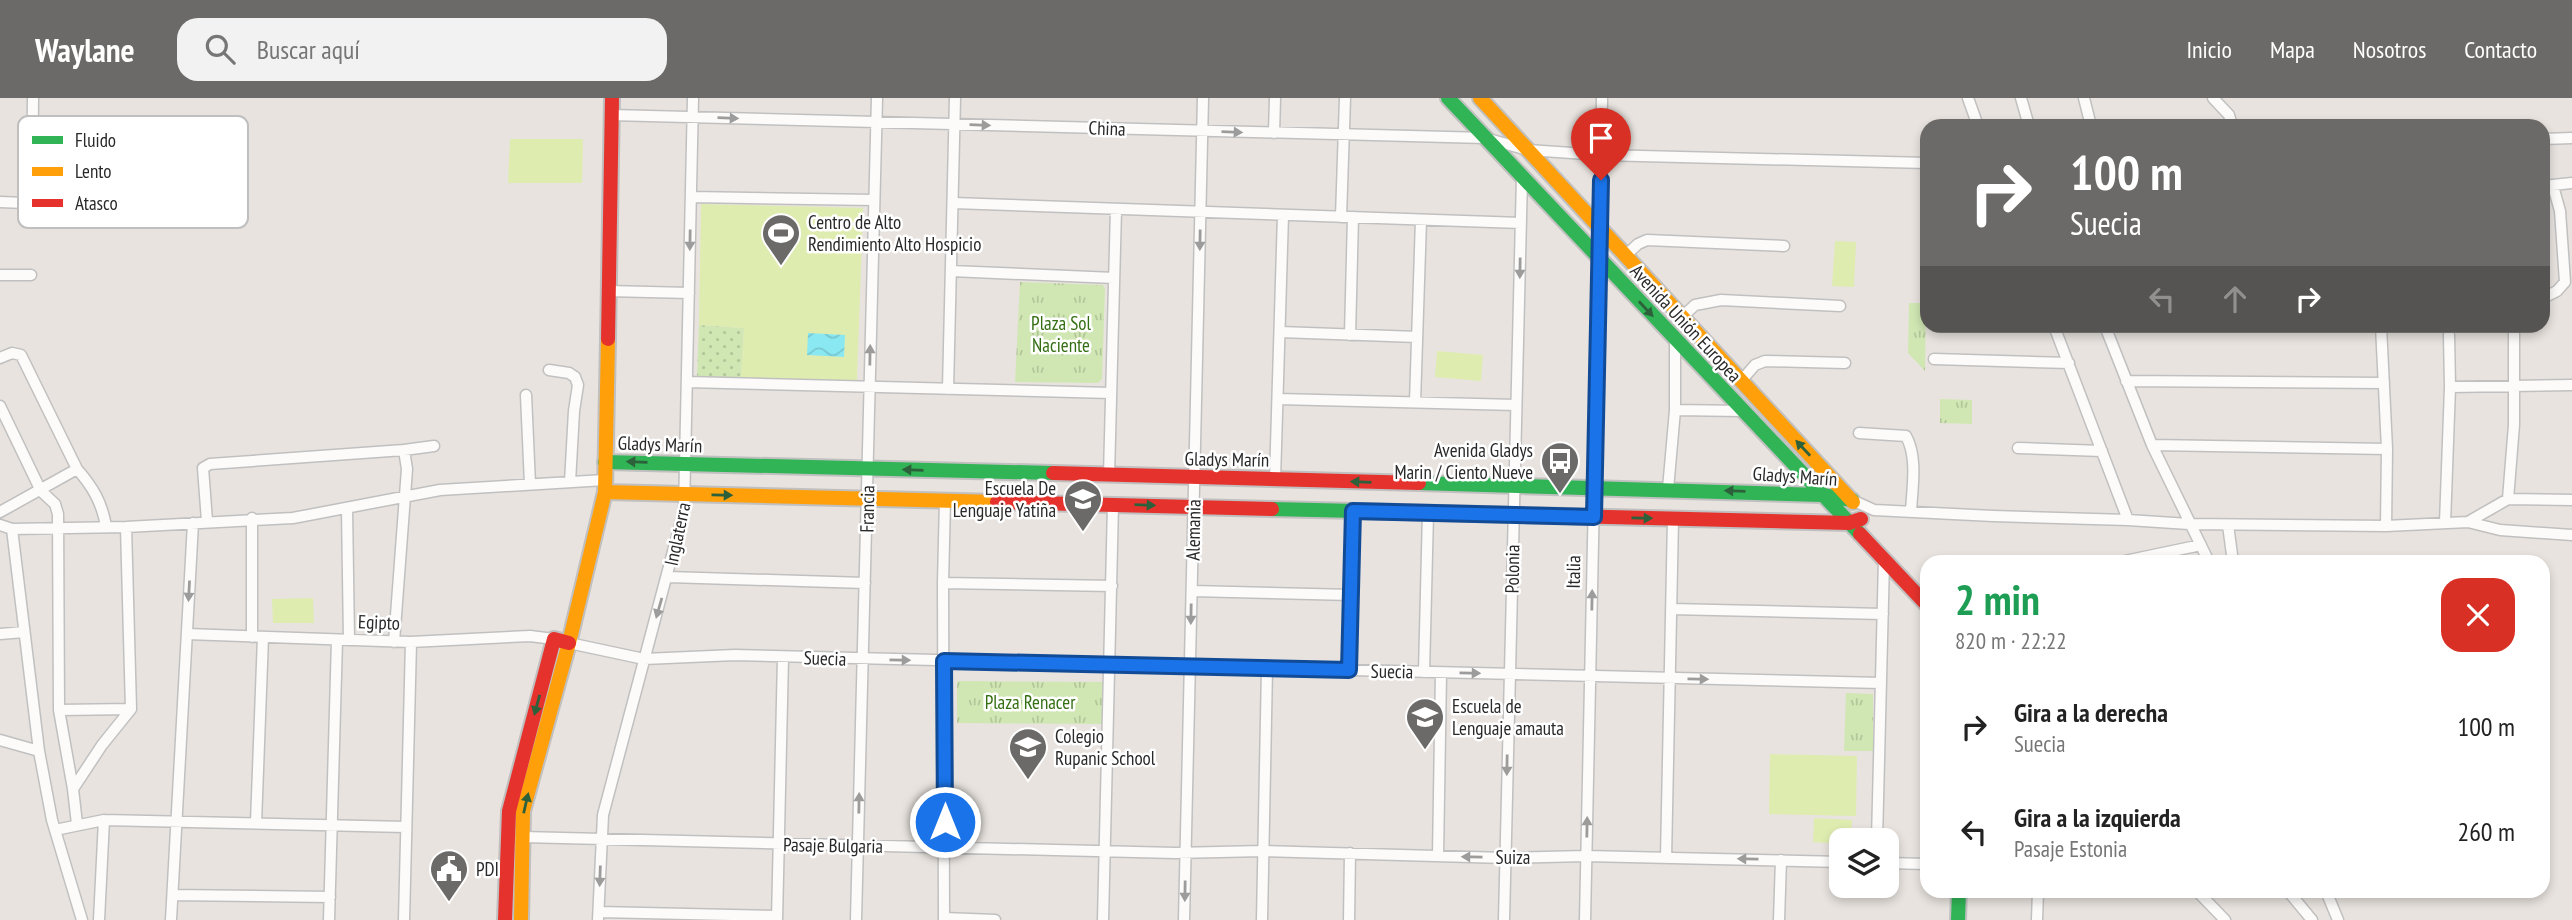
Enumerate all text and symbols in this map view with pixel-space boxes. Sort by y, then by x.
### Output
search box [177,18,667,81]
text: Waylane [35,28,135,71]
icon: search [201,30,239,68]
text: Buscar aquí [257,33,360,66]
text: Inicio [2186,34,2232,65]
text: Mapa [2270,34,2315,65]
text: Nosotros [2353,34,2426,65]
text: Contacto [2464,34,2537,65]
pin [1571,108,1631,180]
one-way arrow [718,113,740,124]
street label: China [1088,115,1126,141]
legend [18,116,248,228]
one-way arrow [970,119,992,131]
icon: arrive [1582,119,1620,157]
one-way arrow [1222,126,1244,138]
text: Fluido [75,128,116,152]
text: 100 m [2070,140,2183,204]
icon: right [1955,147,2046,238]
text: Lento [75,159,112,183]
text: Atasco [75,191,118,215]
text: Suecia [2070,202,2142,244]
place label: Centro de Alto Rendimiento Alto Hospicio [808,210,981,256]
sports icon: Centro de Alto Rendimiento Alto Hospicio [760,212,802,267]
one-way arrow [685,229,696,251]
one-way arrow [1194,229,1206,251]
one-way arrow [1514,258,1525,280]
street label: Avenida Unión Europea [1625,259,1747,387]
icon: left [2143,280,2181,318]
icon: ahead [2216,280,2254,318]
icon: right [2289,280,2327,318]
one-way arrow [1637,300,1653,317]
park label: Plaza Sol Naciente [1031,311,1091,357]
one-way arrow [865,344,876,366]
street label: Gladys Marín [617,431,703,457]
place label: Avenida Gladys Marin / Ciento Nueve [1394,438,1533,484]
bus stop icon: Avenida Gladys Marin / Ciento Nueve [1539,440,1581,495]
one-way arrow [1796,440,1812,457]
street label: Gladys Marín [1185,446,1269,472]
one-way arrow [626,457,648,468]
street label: Gladys Marín [1752,461,1838,491]
one-way arrow [902,464,924,475]
place label: Escuela De Lenguaje Yatiña [953,476,1056,522]
one-way arrow [1350,476,1372,487]
school or university icon: Escuela De Lenguaje Yatiña [1062,478,1104,533]
street label: Francia [855,485,879,533]
one-way arrow [1724,486,1746,497]
one-way arrow [711,489,733,500]
street label: Alemania [1180,499,1206,561]
street label: Inglaterra [659,500,695,568]
one-way arrow [1134,500,1156,511]
one-way arrow [1631,512,1653,524]
street label: Polonia [1500,544,1524,594]
street label: Italia [1561,555,1585,589]
text: 2 min [1955,572,2040,627]
button: close [2441,578,2515,652]
one-way arrow [184,580,195,602]
one-way arrow [1586,589,1598,611]
one-way arrow [653,597,664,619]
one-way arrow [1185,603,1197,625]
street label: Egipto [358,609,400,635]
text: 820 m · 22:22 [1955,626,2067,655]
street label: Suecia [803,645,847,671]
one-way arrow [889,654,911,665]
street label: Suecia [1371,659,1413,683]
one-way arrow [1459,668,1481,679]
one-way arrow [1687,673,1709,684]
park label: Plaza Renacer [985,690,1076,714]
one-way arrow [531,694,542,716]
place label: Escuela de Lenguaje amauta [1452,694,1564,740]
school or university icon: Escuela de Lenguaje amauta [1404,696,1446,751]
text: Gira a la derecha [2014,696,2168,729]
icon: right [1955,708,1993,746]
text: 100 m [2457,710,2515,743]
place label: Colegio Rupanic School [1055,724,1156,770]
school or university icon: Colegio Rupanic School [1007,726,1049,781]
text: Suecia [2014,729,2066,758]
one-way arrow [1502,754,1513,776]
position arrow [908,785,982,859]
one-way arrow [521,792,532,814]
one-way arrow [853,792,865,814]
text: Gira a la izquierda [2014,801,2181,834]
icon: left [1955,813,1993,851]
text: 260 m [2457,815,2515,848]
one-way arrow [1581,816,1593,838]
map controls [1829,828,1899,898]
button: layers [1829,828,1899,898]
street label: Pasaje Bulgaria [783,832,883,858]
text: Pasaje Estonia [2014,834,2127,863]
street label: Suiza [1496,845,1530,869]
public building icon: PDI [428,848,470,903]
one-way arrow [1461,852,1483,863]
one-way arrow [1737,853,1759,865]
place label: PDI [476,857,499,881]
one-way arrow [594,866,605,888]
one-way arrow [1179,880,1190,902]

